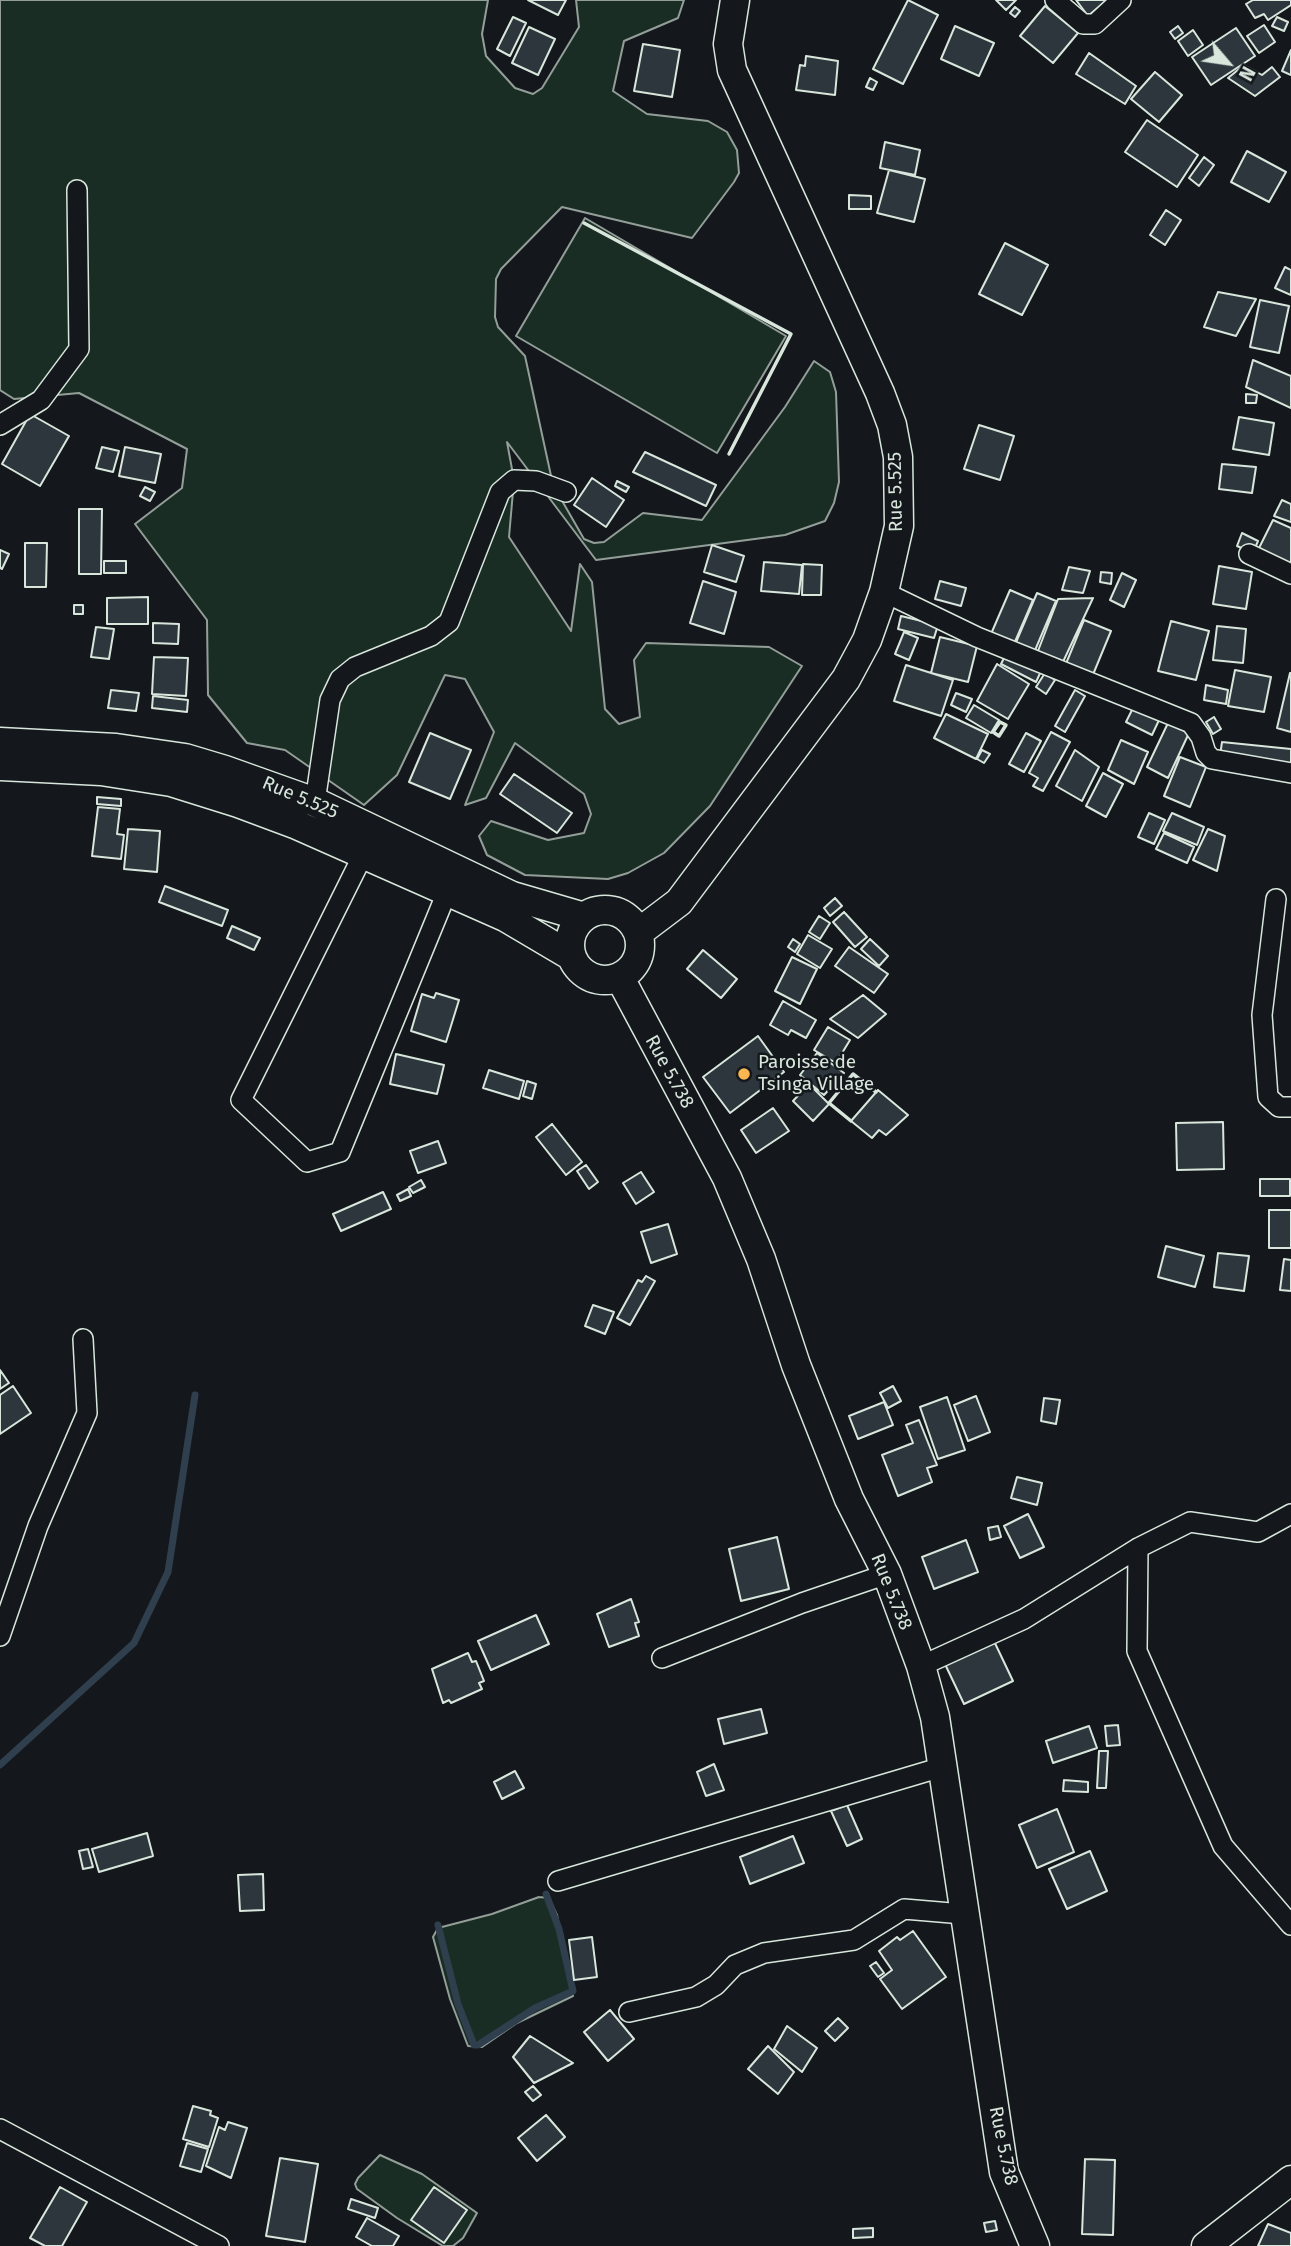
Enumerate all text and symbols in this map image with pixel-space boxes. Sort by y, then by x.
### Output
north arrow [1193,28,1263,98]
text: N [1234,62,1260,85]
street label: Rue 5.525 [884,452,908,532]
street label: Rue 5.525 [259,772,341,824]
street label: Rue 5.738 [640,1031,698,1113]
place label: Paroisse de Tsinga Village [758,1052,874,1096]
marker: Paroisse de Tsinga Village [736,1066,752,1082]
street label: Rue 5.738 [865,1551,917,1633]
street label: Rue 5.738 [984,2104,1022,2188]

